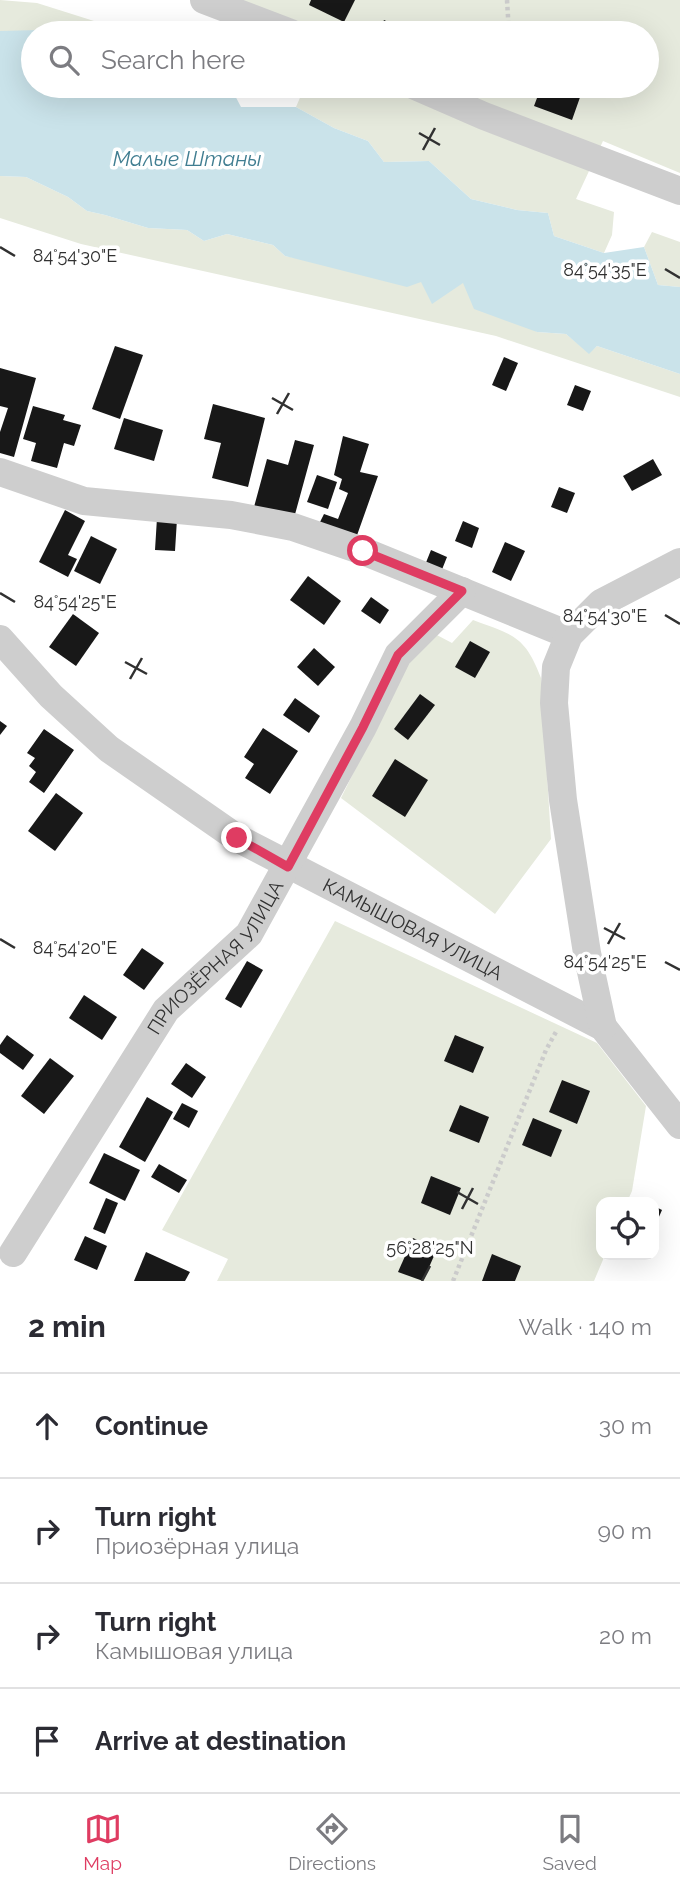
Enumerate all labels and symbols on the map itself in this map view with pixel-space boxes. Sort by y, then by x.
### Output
water label: Малые Штаны [113,146,261,171]
text: 84°54'30"E [33,245,117,266]
text: 84°54'35"E [563,259,647,280]
route start [347,535,378,566]
text: 84°54'25"E [33,591,117,612]
text: 84°54'30"E [563,605,647,626]
route end [221,822,252,853]
street label: КАМЫШОВАЯ УЛИЦА [319,873,507,984]
street label: ПРИОЗЁРНАЯ УЛИЦА [143,876,287,1038]
text: 84°54'20"E [33,937,117,958]
text: 84°54'25"E [563,951,647,972]
text: 56°28'25"N [386,1237,474,1258]

